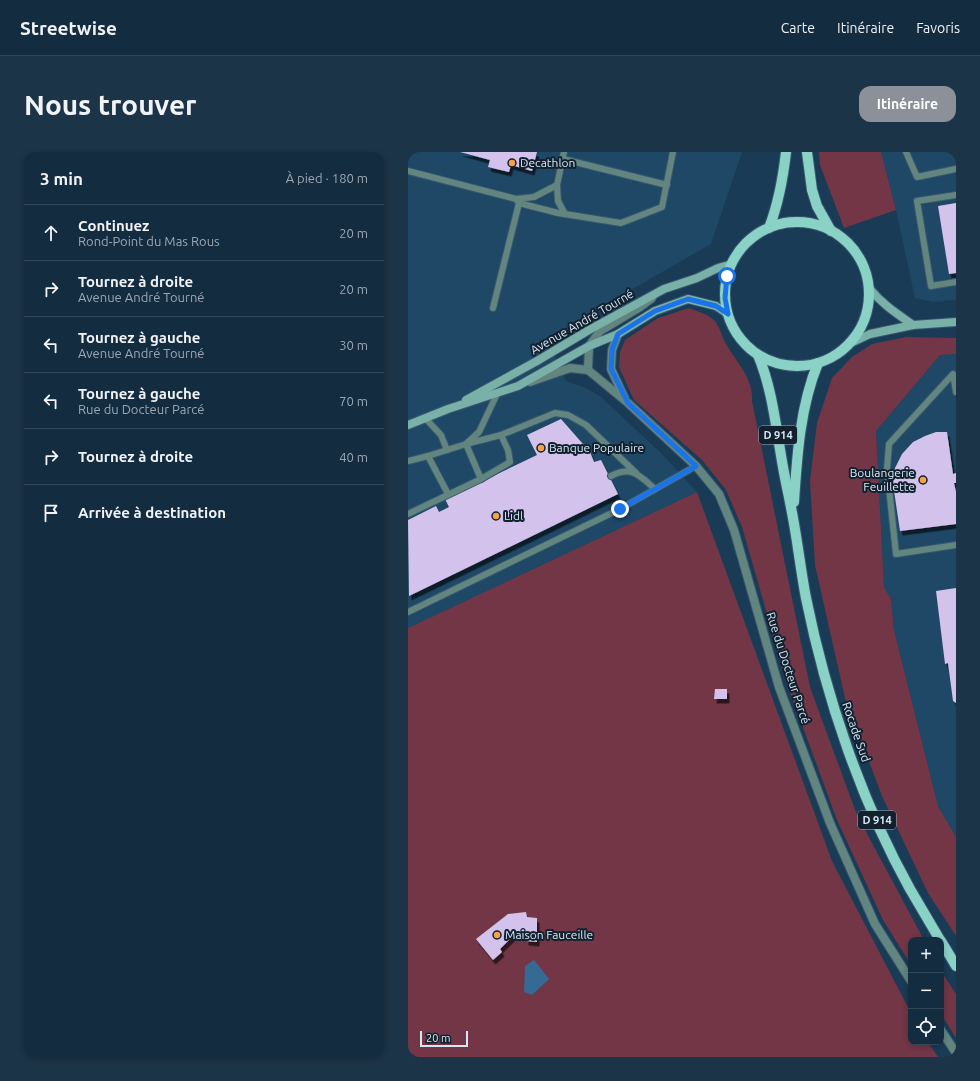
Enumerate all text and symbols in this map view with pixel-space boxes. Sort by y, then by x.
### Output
text: Streetwise [20,17,117,39]
text: Carte [781,20,815,36]
text: Itinéraire [837,20,894,36]
text: Favoris [916,20,960,36]
button: Itinéraire [859,86,956,122]
text: Nous trouver [24,89,197,120]
place label: Decathlon [520,156,575,169]
marker: Decathlon [507,158,517,168]
text: 3 min [40,169,83,188]
text: À pied · 180 m [286,171,368,185]
text: Continuez [78,217,149,234]
icon: ahead [40,222,62,244]
text: 20 m [339,226,368,240]
text: Rond-Point du Mas Rous [78,234,220,248]
route start [718,267,736,285]
text: Tournez à droite [78,273,193,290]
icon: right [40,278,62,300]
text: 20 m [339,282,368,296]
street label: Avenue André Tourné [528,287,636,356]
text: Avenue André Tourné [78,290,204,304]
text: Tournez à gauche [78,329,201,346]
icon: left [40,334,62,356]
text: 30 m [339,338,368,352]
text: Avenue André Tourné [78,346,204,360]
text: Tournez à gauche [78,385,201,402]
icon: left [40,390,62,412]
text: 70 m [339,394,368,408]
text: Rue du Docteur Parcé [78,402,205,416]
road number: D 914 [759,426,797,444]
place label: Banque Populaire [549,441,644,454]
marker: Banque Populaire [536,443,546,453]
icon: right [40,446,62,468]
text: Tournez à droite [78,448,193,465]
text: 40 m [339,450,368,464]
place label: Boulangerie Feuillette [850,466,915,493]
marker: Boulangerie Feuillette [918,475,928,485]
route end [611,500,629,518]
icon: arrive [40,502,62,524]
text: Arrivée à destination [78,504,226,521]
place label: Lidl [504,509,523,522]
marker: Lidl [491,511,501,521]
street label: Rue du Docteur Parcé [764,610,813,725]
street label: Rocade Sud [840,700,873,764]
road number: D 914 [858,811,896,829]
place label: Maison Fauceille [505,928,593,941]
marker: Maison Fauceille [492,930,502,940]
map controls [908,937,944,1045]
button: + [908,937,944,973]
button: − [908,973,944,1009]
button: locate [908,1009,944,1045]
scale bar [420,1029,468,1048]
text: 20 m [426,1032,450,1044]

